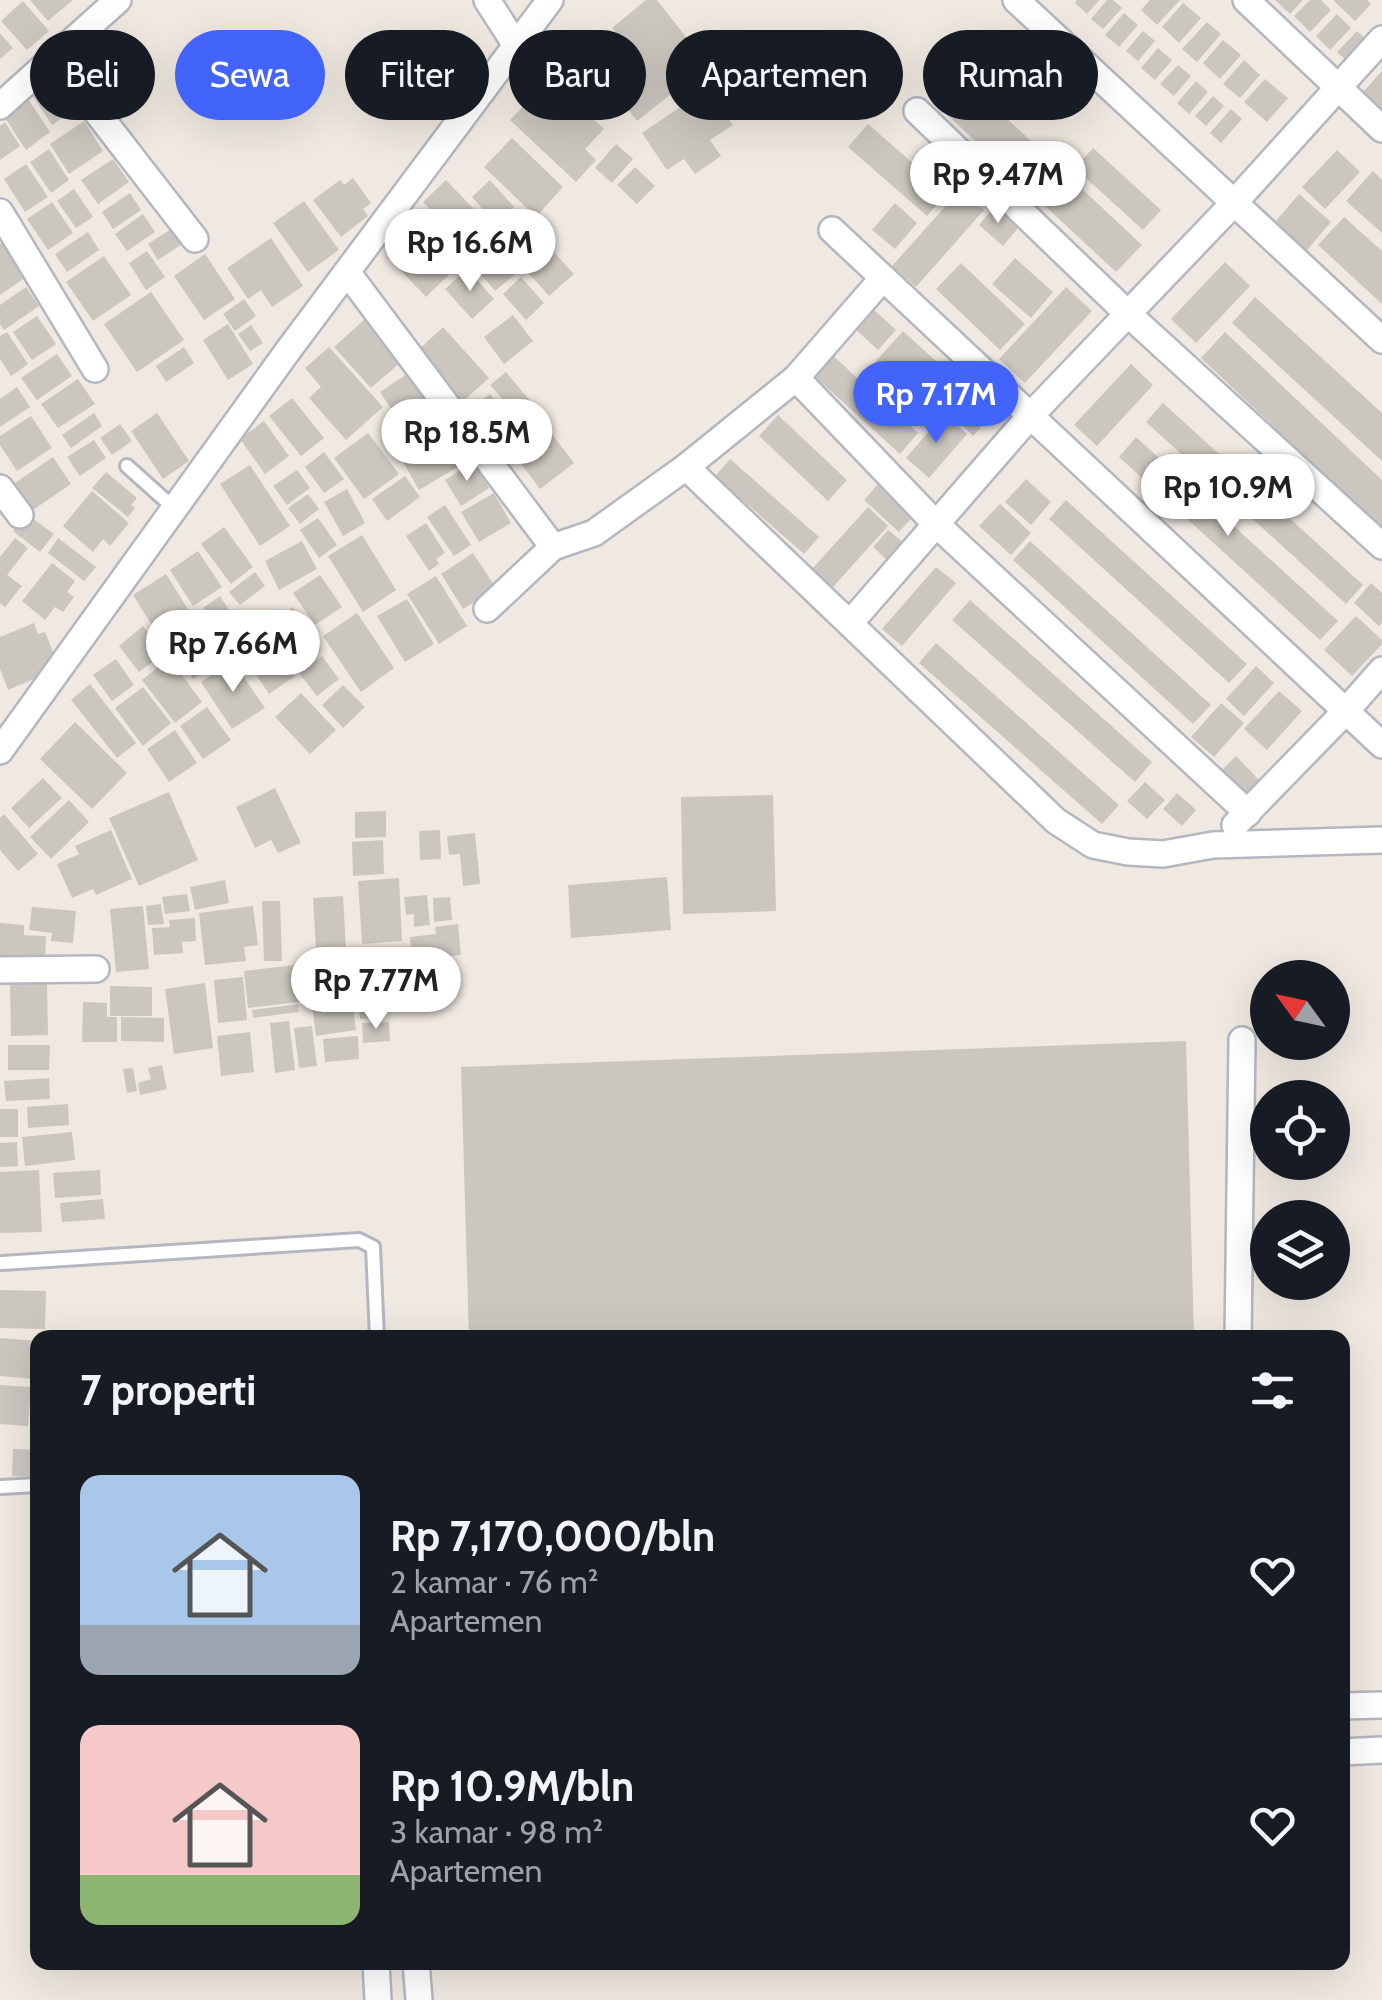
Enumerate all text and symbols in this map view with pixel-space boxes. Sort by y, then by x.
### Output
chip: Beli [30,30,155,120]
chip: Sewa [175,30,325,120]
chip: Filter [345,30,489,120]
chip: Baru [509,30,646,120]
chip: Apartemen [666,30,903,120]
chip: Rumah [923,30,1098,120]
pin: Rp 9.47M [895,141,1101,226]
text: Rp 9.47M [932,154,1064,193]
pin: Rp 16.6M [367,209,573,294]
text: Rp 16.6M [407,222,533,261]
pin: Rp 7.17M [833,361,1039,446]
text: Rp 7.17M [875,374,997,413]
pin: Rp 18.5M [364,399,570,484]
text: Rp 18.5M [403,412,531,451]
pin: Rp 10.9M [1125,454,1331,539]
text: Rp 10.9M [1163,467,1293,506]
pin: Rp 7.66M [130,610,336,695]
text: Rp 7.66M [168,623,298,662]
pin: Rp 7.77M [273,947,479,1032]
text: Rp 7.77M [313,960,439,999]
north arrow [1250,960,1350,1060]
map controls [1250,960,1350,1300]
button: locate [1250,1080,1350,1180]
button: layers [1250,1200,1350,1300]
icon: filters [1245,1363,1300,1418]
text: 7 properti [80,1364,256,1416]
text: Rp 7,170,000/bln [390,1510,715,1562]
icon: home [160,1515,280,1635]
icon: heart [1245,1548,1300,1603]
text: 2 kamar · 76 m² [390,1562,598,1601]
text: Apartemen [390,1601,542,1640]
text: Rp 10.9M/bln [390,1760,634,1812]
icon: home [160,1765,280,1885]
icon: heart [1245,1798,1300,1853]
text: 3 kamar · 98 m² [390,1812,603,1851]
text: Apartemen [390,1851,542,1890]

